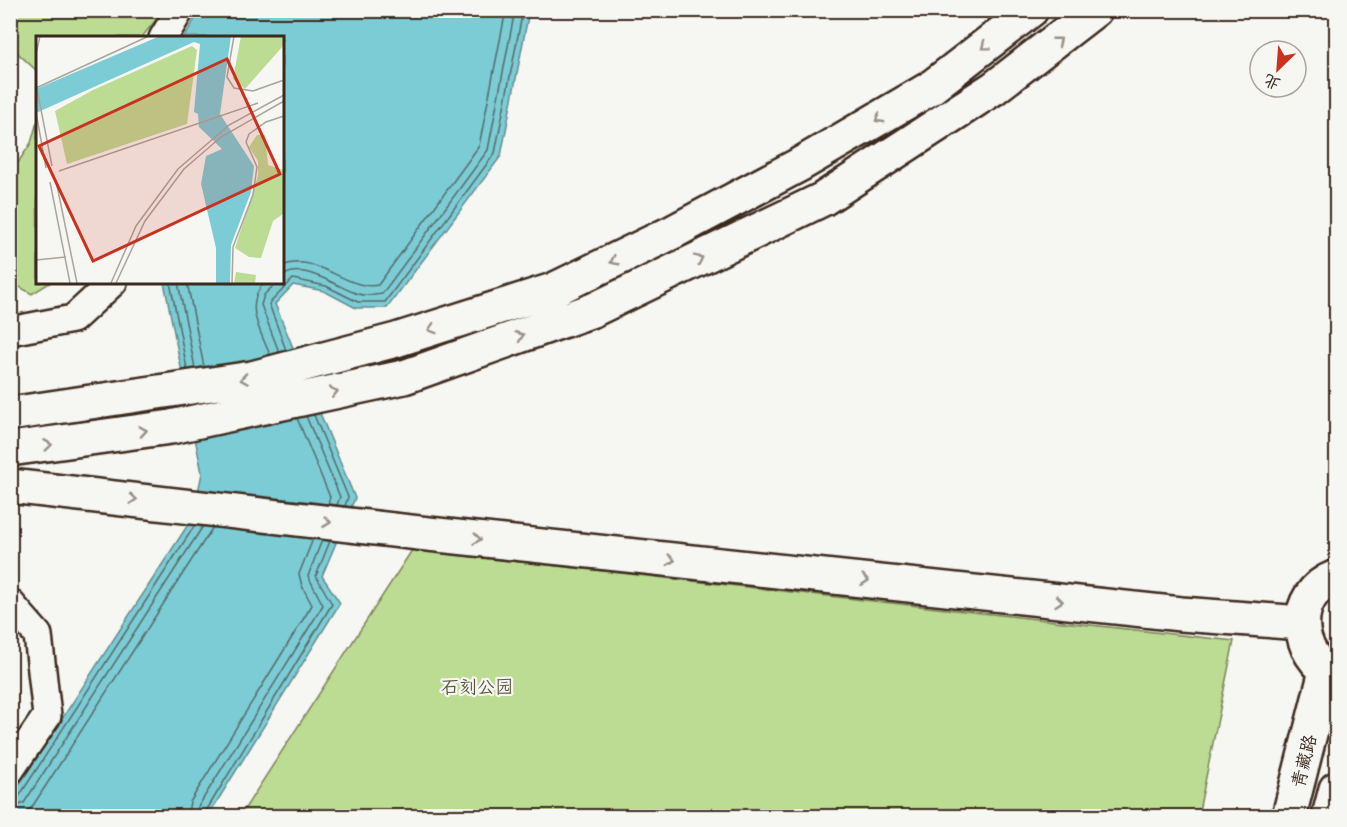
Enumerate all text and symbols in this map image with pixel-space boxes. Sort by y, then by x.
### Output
inset map [36,36,284,284]
one-way arrow [1051,37,1062,48]
one-way arrow [981,39,992,50]
north arrow [1248,39,1308,99]
text: 北 [1259,69,1284,98]
one-way arrow [874,111,885,123]
one-way arrow [610,253,621,265]
one-way arrow [693,254,704,266]
one-way arrow [427,321,438,334]
one-way arrow [514,330,525,343]
one-way arrow [239,372,248,384]
one-way arrow [329,386,339,399]
one-way arrow [138,425,148,438]
one-way arrow [43,439,52,451]
one-way arrow [128,492,137,505]
one-way arrow [322,515,331,528]
one-way arrow [472,532,481,545]
one-way arrow [666,553,675,566]
one-way arrow [860,573,869,586]
one-way arrow [1054,594,1063,607]
park label: 石刻公园 [441,672,513,699]
street label: 青藏路 [1283,731,1322,790]

